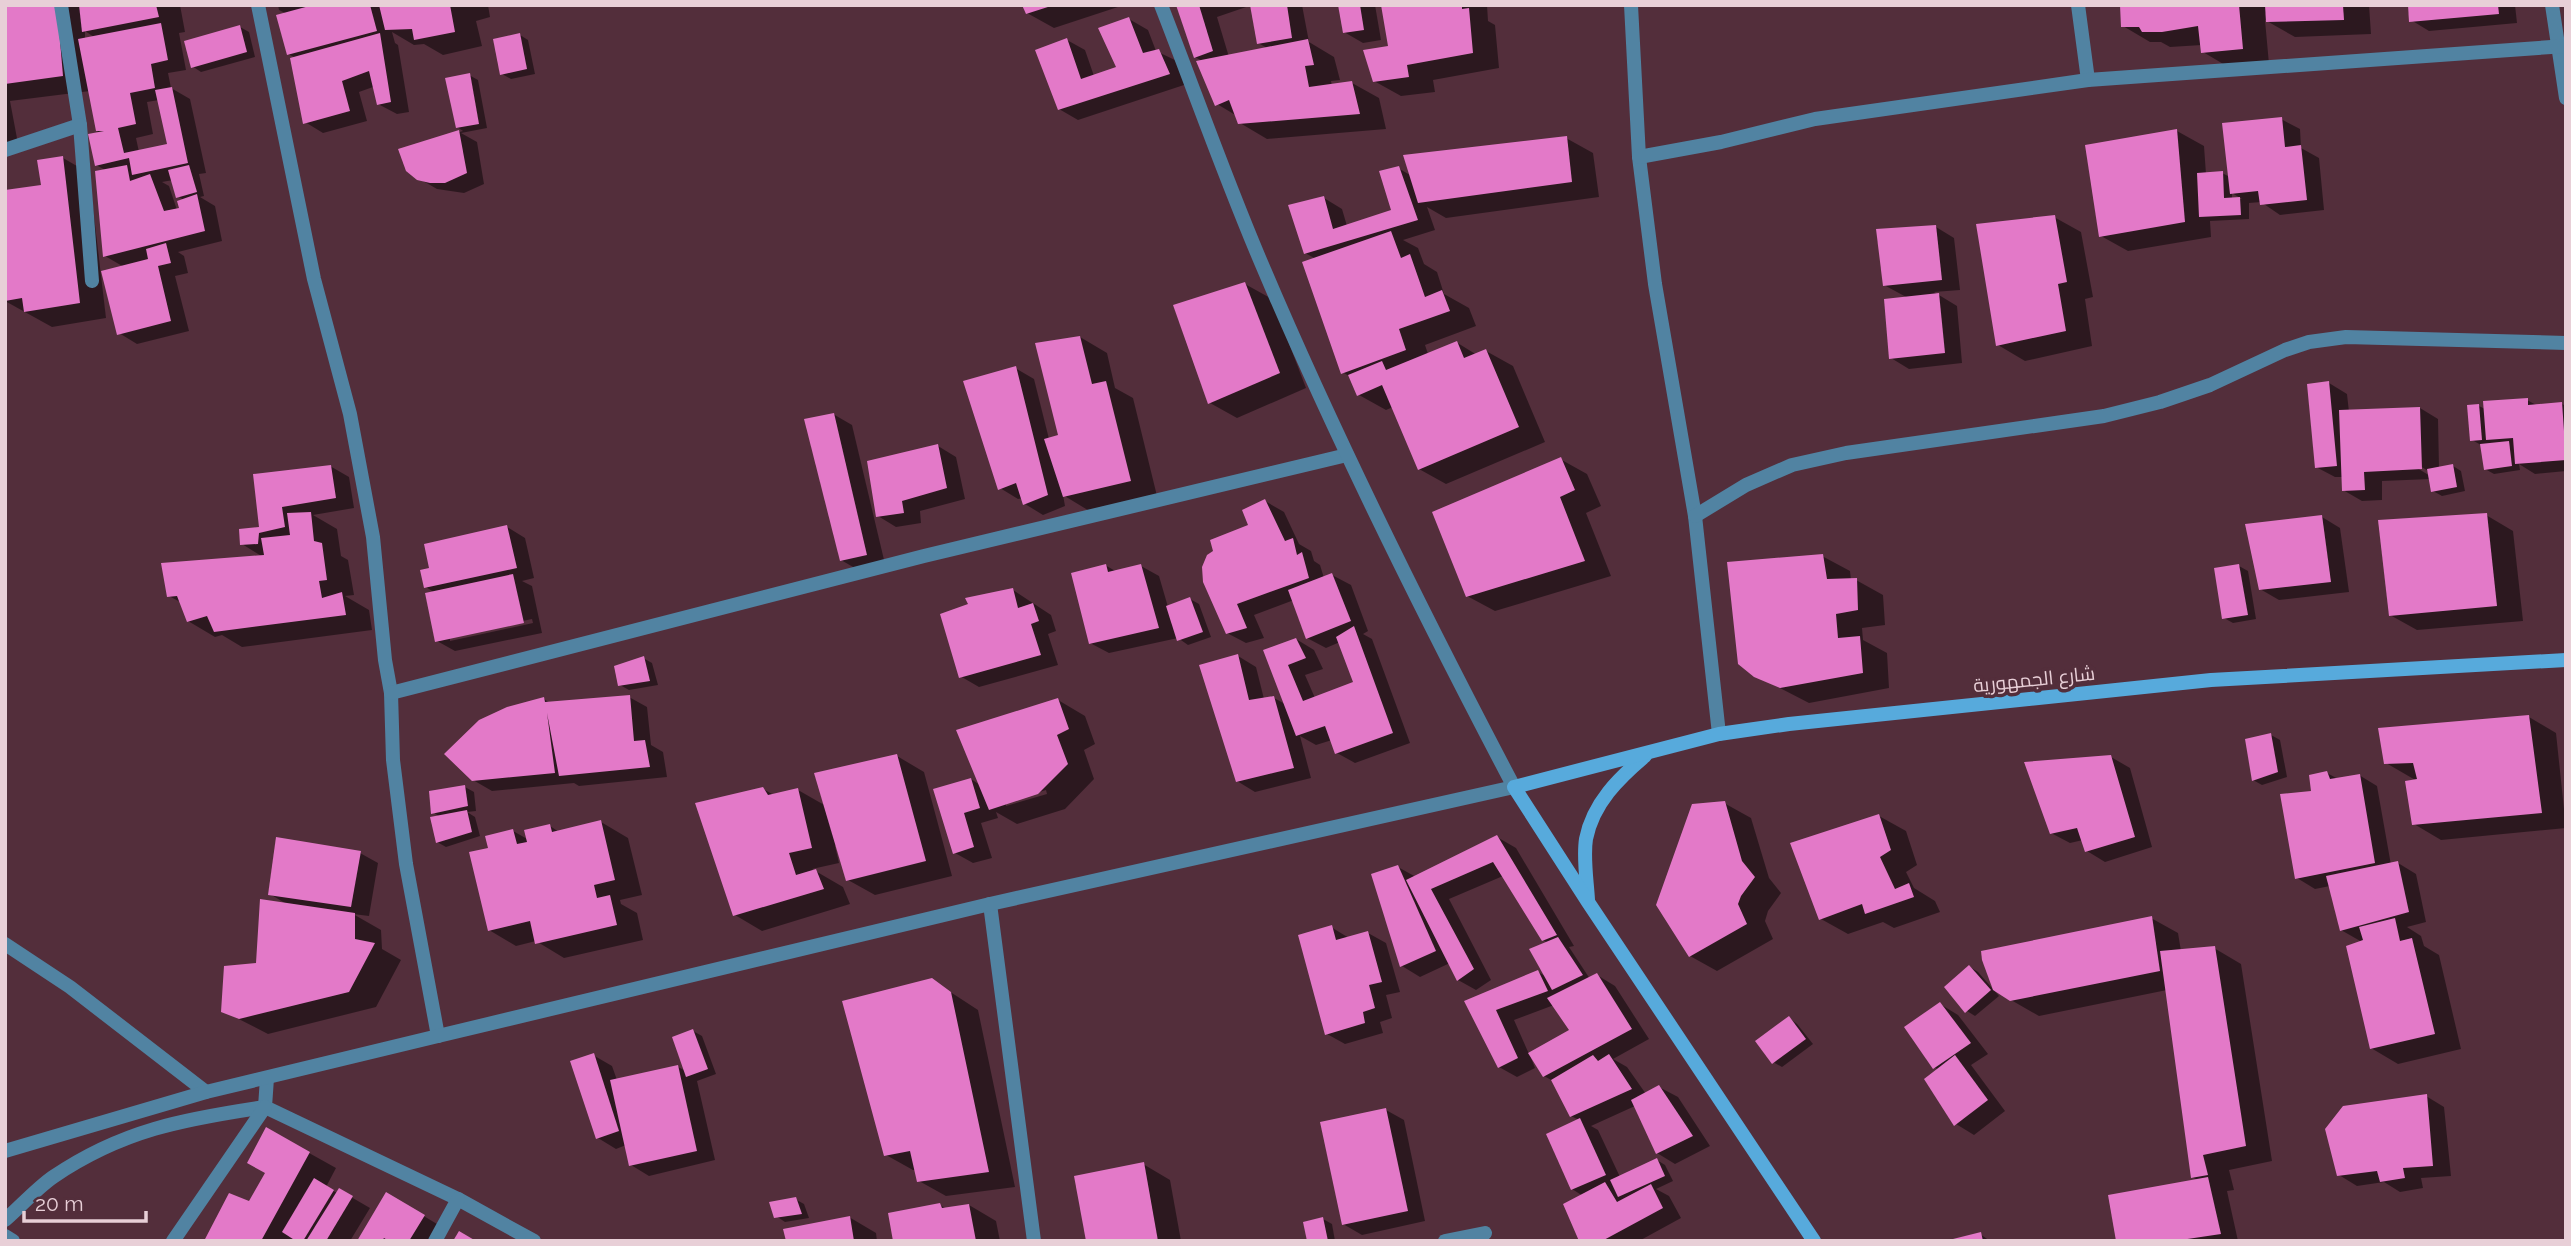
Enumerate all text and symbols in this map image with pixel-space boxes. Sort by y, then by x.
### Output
street label: شارع الجمهورية [1972,662,2096,699]
scale bar [24,1180,147,1224]
text: 20 m [35,1191,83,1216]

